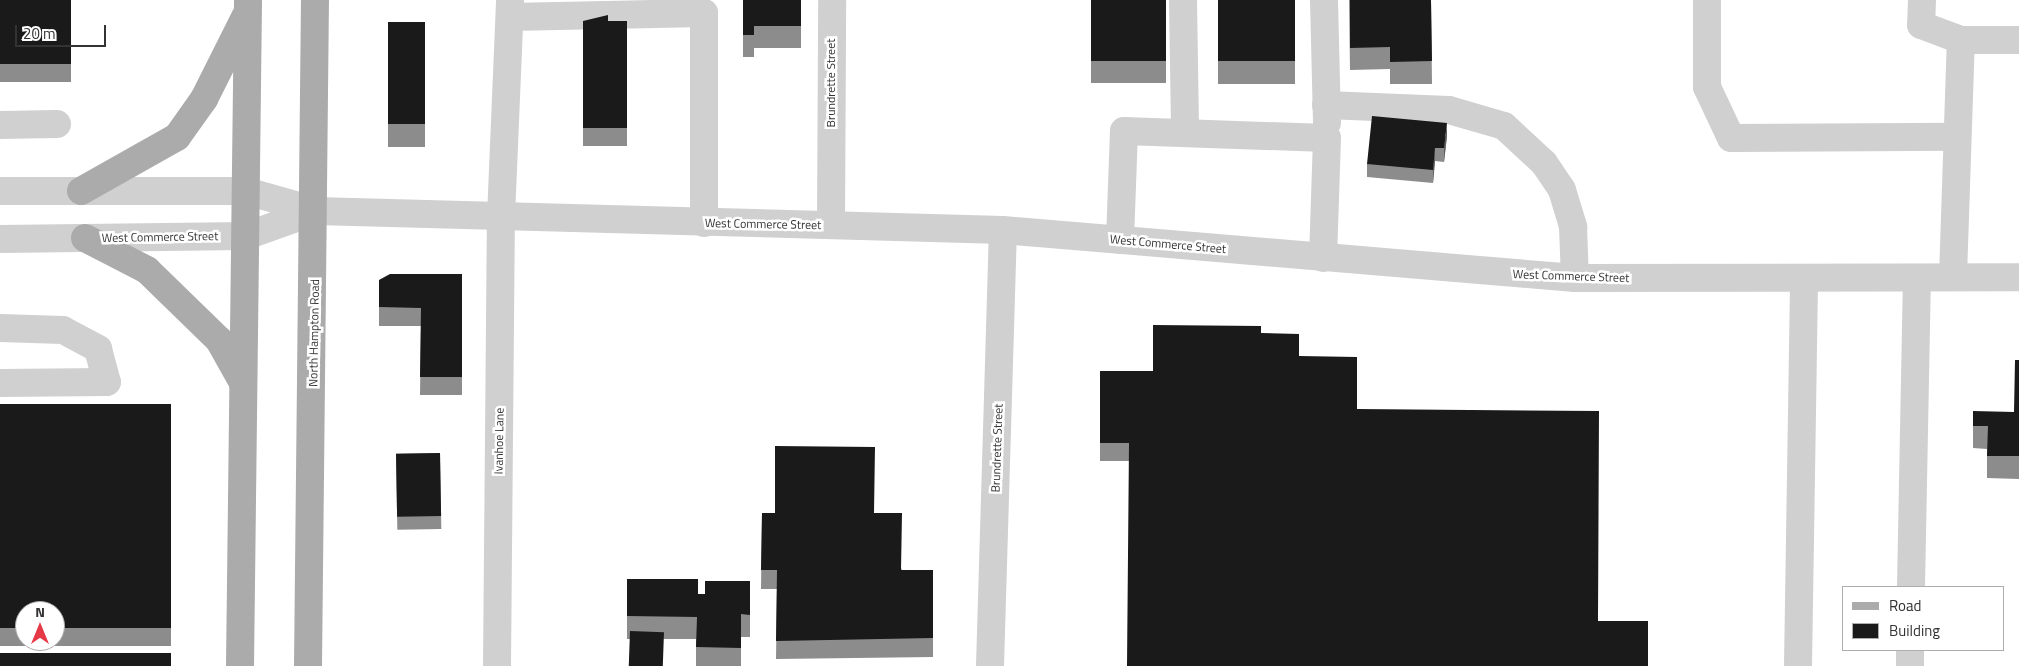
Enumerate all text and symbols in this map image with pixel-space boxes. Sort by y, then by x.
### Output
scale bar [18,15,109,47]
text: 20 m [23,22,56,45]
street label: Brundrette Street [824,39,838,127]
street label: West Commerce Street [705,216,821,232]
street label: West Commerce Street [102,229,218,245]
street label: West Commerce Street [1109,232,1227,256]
street label: West Commerce Street [1512,267,1630,285]
street label: North Hampton Road [306,279,322,387]
street label: Brundrette Street [988,403,1006,493]
street label: Ivanhoe Lane [491,407,507,475]
legend [1842,586,2004,651]
text: Road [1889,594,1921,617]
north arrow [15,601,65,651]
text: N [35,601,45,622]
text: Building [1889,619,1940,642]

